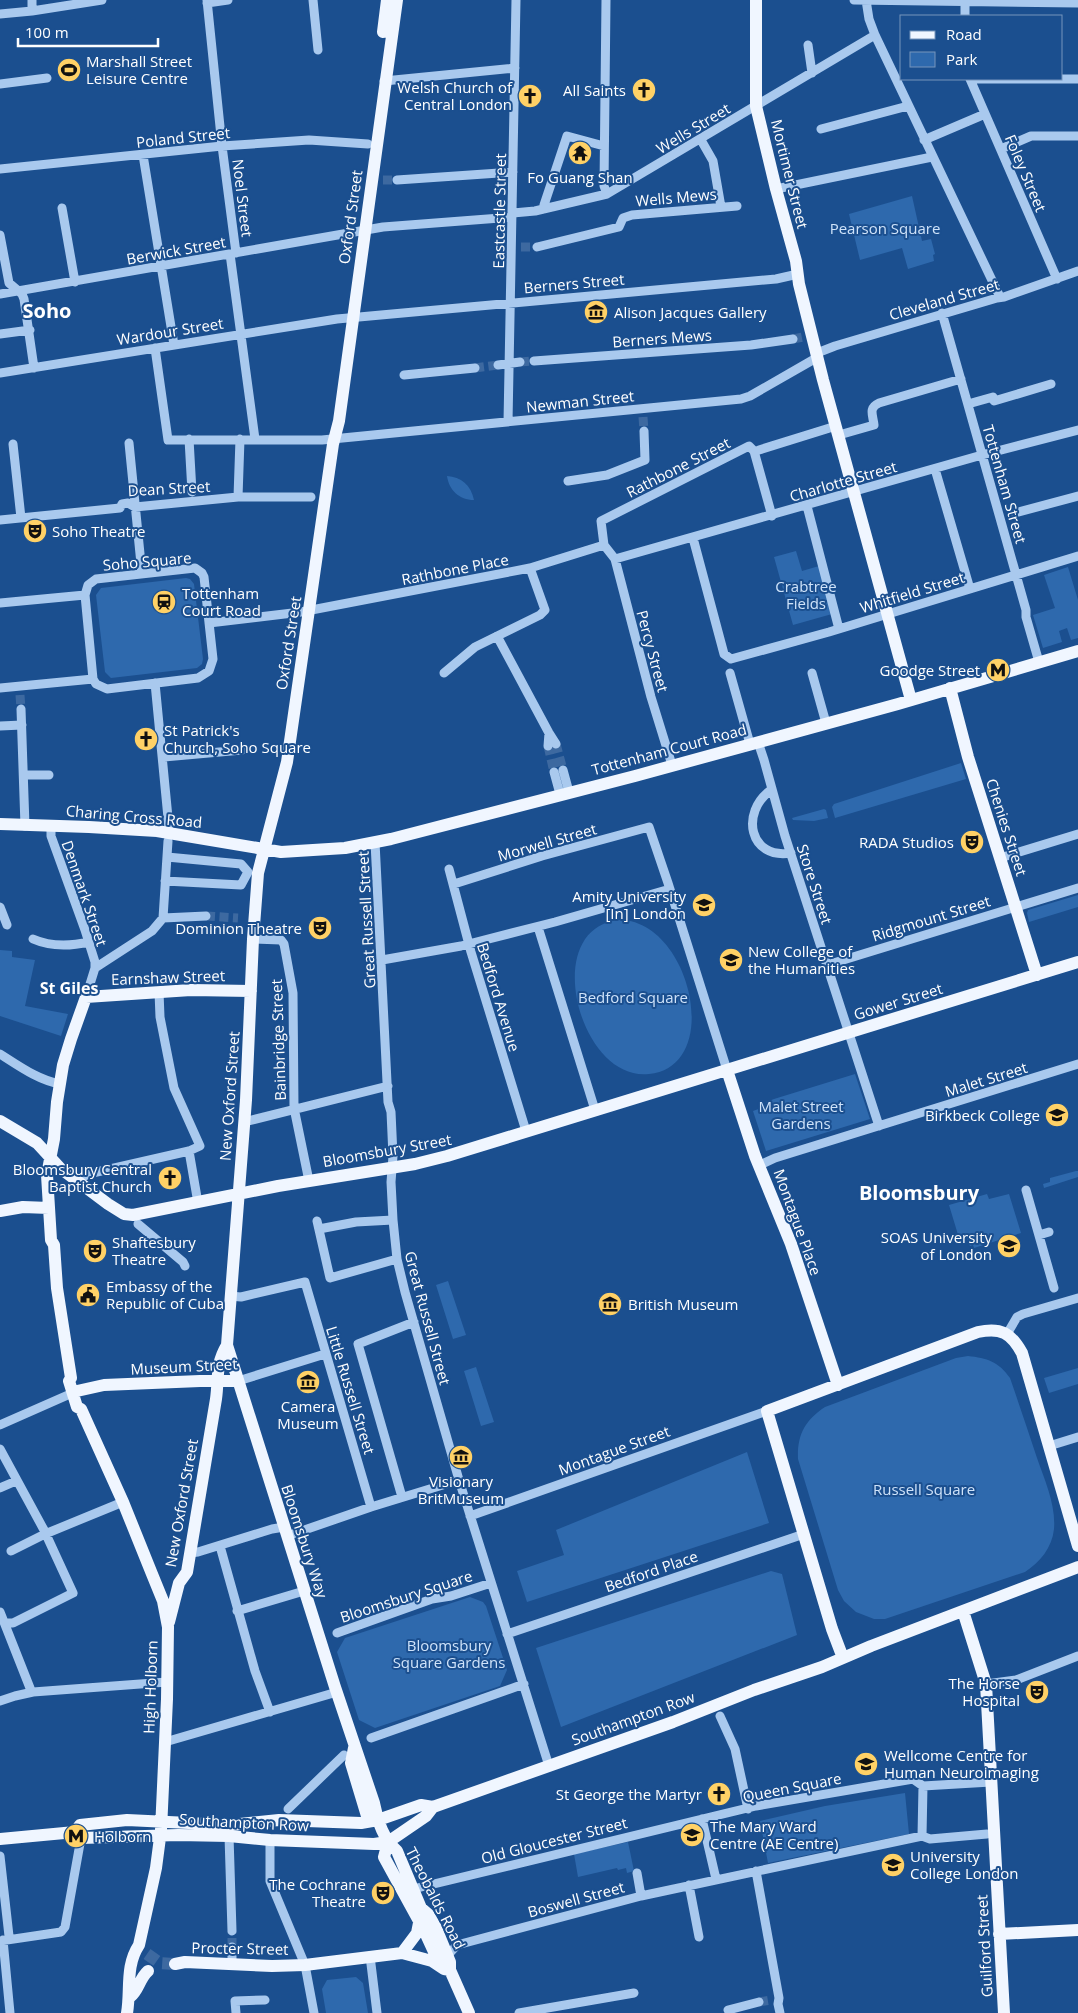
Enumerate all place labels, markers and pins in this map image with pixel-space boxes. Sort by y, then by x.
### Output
place label: Marshall Street Leisure Centre [86,51,192,88]
sports icon: Marshall Street Leisure Centre [56,57,82,83]
place label: Welsh Church of Central London [397,77,513,114]
church icon: All Saints [631,77,657,103]
place label: All Saints [563,80,626,100]
church icon: Welsh Church of Central London [517,83,543,109]
temple icon: Fo Guang Shan [567,140,593,166]
place label: Fo Guang Shan [527,167,633,187]
museum icon: Alison Jacques Gallery [583,299,609,325]
place label: Alison Jacques Gallery [614,302,767,322]
theatre icon: Soho Theatre [22,518,48,544]
place label: Soho Theatre [52,521,146,541]
place label: Tottenham Court Road [182,583,261,620]
station icon: Tottenham Court Road [151,589,177,615]
metro station icon: Goodge Street [985,657,1011,683]
place label: Goodge Street [880,660,980,680]
place label: St Patrick's Church, Soho Square [164,720,311,757]
church icon: St Patrick's Church, Soho Square [133,726,159,752]
theatre icon: RADA Studios [959,829,985,855]
place label: RADA Studios [859,832,954,852]
place label: Amity University [In] London [572,886,686,923]
school or university icon: Amity University [In] London [691,892,717,918]
theatre icon: Dominion Theatre [307,915,333,941]
place label: Dominion Theatre [175,918,302,938]
place label: New College of the Humanities [748,941,855,978]
school or university icon: New College of the Humanities [718,947,744,973]
school or university icon: Birkbeck College [1044,1102,1070,1128]
place label: Birkbeck College [925,1105,1040,1125]
place label: Bloomsbury Central Baptist Church [13,1159,152,1196]
church icon: Bloomsbury Central Baptist Church [157,1165,183,1191]
place label: SOAS University of London [881,1227,992,1264]
place label: Shaftesbury Theatre [112,1232,196,1269]
school or university icon: SOAS University of London [996,1233,1022,1259]
theatre icon: Shaftesbury Theatre [82,1238,108,1264]
place label: Embassy of the Republic of Cuba [106,1276,224,1313]
public building icon: Embassy of the Republic of Cuba [75,1282,101,1308]
museum icon: British Museum [597,1291,623,1317]
place label: British Museum [628,1294,738,1314]
museum icon: Camera Museum [295,1369,321,1395]
place label: Camera Museum [277,1396,339,1433]
museum icon: Visionary BritMuseum [448,1444,474,1470]
place label: Visionary BritMuseum [418,1471,504,1508]
place label: The Horse Hospital [948,1673,1020,1710]
theatre icon: The Horse Hospital [1024,1679,1050,1705]
place label: Wellcome Centre for Human Neuroimaging [884,1745,1039,1782]
school or university icon: Wellcome Centre for Human Neuroimaging [853,1751,879,1777]
church icon: St George the Martyr [706,1781,732,1807]
place label: St George the Martyr [556,1784,702,1804]
place label: The Mary Ward Centre (AE Centre) [710,1816,838,1853]
school or university icon: The Mary Ward Centre (AE Centre) [679,1822,705,1848]
metro station icon: Holborn [63,1823,89,1849]
place label: Holborn [94,1826,151,1846]
place label: University College London [910,1846,1018,1883]
school or university icon: University College London [880,1852,906,1878]
place label: The Cochrane Theatre [269,1874,366,1911]
theatre icon: The Cochrane Theatre [370,1880,396,1906]

